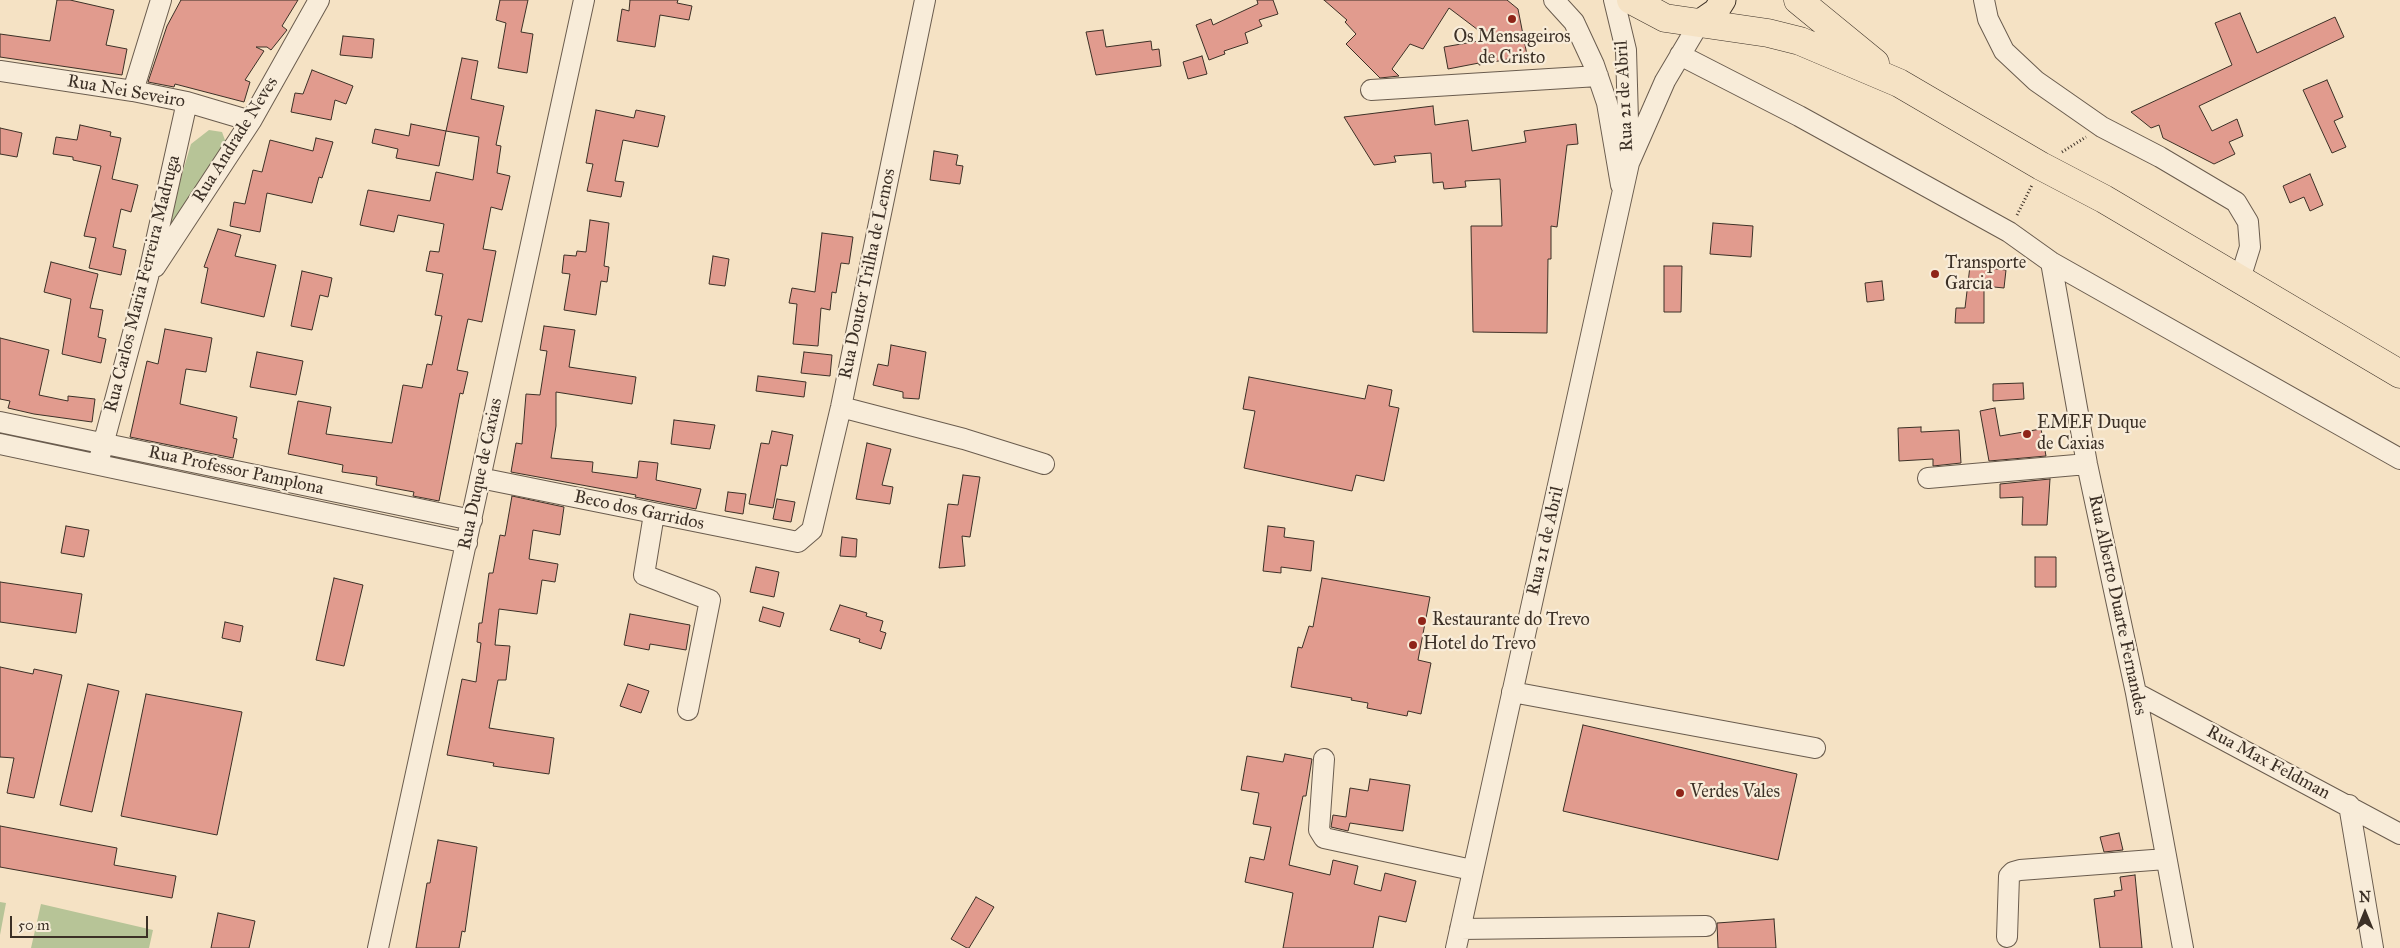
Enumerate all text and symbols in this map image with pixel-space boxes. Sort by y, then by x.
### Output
marker: Os Mensageiros de Cristo [1506,13,1518,25]
place label: Os Mensageiros de Cristo [1453,27,1571,70]
street label: Rua 21 de Abril [1611,40,1639,152]
street label: Rua Nei Seveiro [65,71,187,113]
street label: Rua Andrade Neves [189,73,283,207]
street label: Rua Carlos Maria Ferreira Madruga [101,153,185,415]
street label: Rua Doutor Trilha de Lemos [835,167,901,381]
place label: Transporte Garcia [1945,253,2026,296]
marker: Transporte Garcia [1929,268,1941,280]
street label: Rua Duque de Caxias [454,396,508,552]
place label: EMEF Duque de Caxias [2037,413,2146,456]
marker: EMEF Duque de Caxias [2021,428,2033,440]
street label: Rua Professor Pamplona [146,442,326,500]
street label: Rua 21 de Abril [1523,484,1569,598]
street label: Beco dos Garridos [572,487,706,535]
street label: Rua Alberto Duarte Fernandes [2083,493,2151,717]
place label: Restaurante do Trevo [1432,610,1590,632]
marker: Restaurante do Trevo [1416,615,1428,627]
place label: Hotel do Trevo [1423,634,1536,656]
marker: Hotel do Trevo [1407,639,1419,651]
street label: Rua Max Feldman [2203,721,2333,805]
place label: Verdes Vales [1690,782,1780,804]
marker: Verdes Vales [1674,787,1686,799]
north arrow [2340,888,2390,938]
text: N [2359,889,2371,906]
scale bar [12,906,150,938]
text: 50 m [18,916,50,934]

